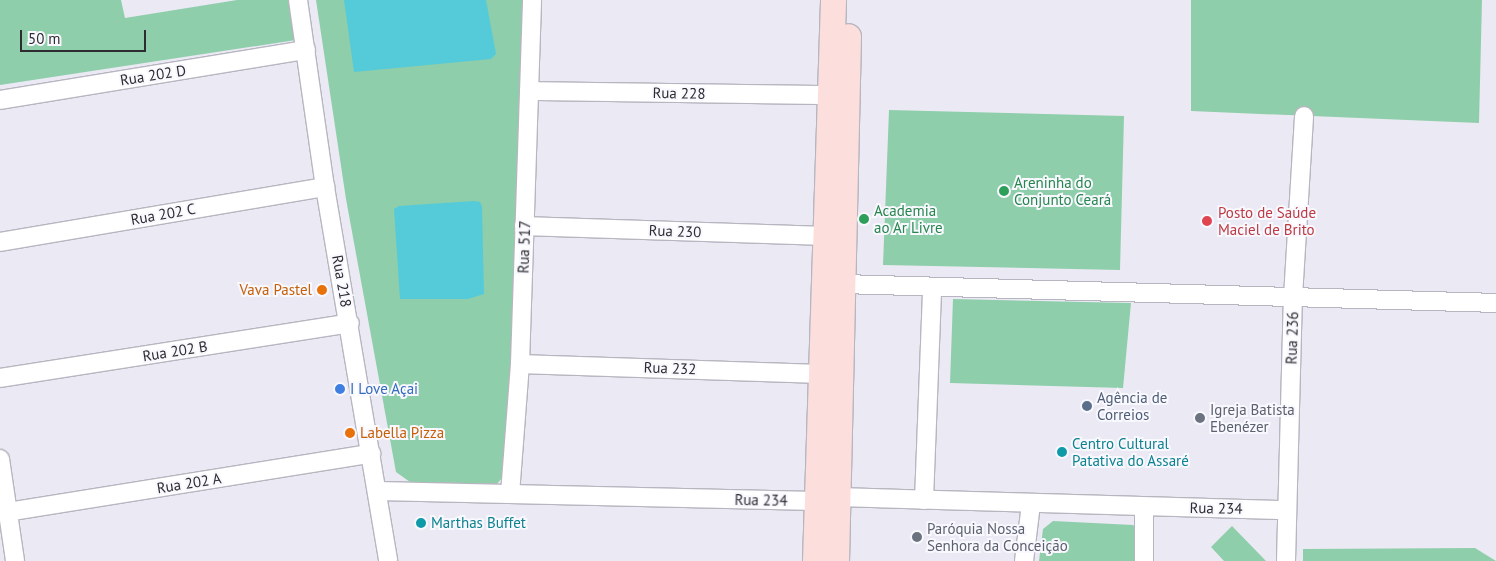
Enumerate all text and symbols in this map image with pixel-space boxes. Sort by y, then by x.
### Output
scale bar [22,20,149,52]
text: 50 m [28,29,61,48]
street label: Rua 202 D [119,61,187,89]
street label: Rua 228 [652,84,706,102]
place label: Areninha do Conjunto Ceará [1014,173,1111,208]
marker: Areninha do Conjunto Ceará [998,185,1010,197]
street label: Rua 202 C [129,199,197,229]
place label: Academia ao Ar Livre [874,201,943,236]
place label: Posto de Saúde Maciel de Brito [1218,203,1316,238]
marker: Academia ao Ar Livre [858,213,870,225]
marker: Posto de Saúde Maciel de Brito [1200,214,1214,228]
street label: Rua 517 [514,220,534,274]
street label: Rua 230 [648,221,702,241]
street label: Rua 218 [329,253,355,309]
place label: Vava Pastel [240,281,312,299]
marker: Vava Pastel [316,284,328,296]
street label: Rua 236 [1282,311,1302,365]
street label: Rua 202 B [141,337,209,365]
street label: Rua 232 [643,358,697,378]
place label: I Love Açai [350,380,419,398]
marker: I Love Açai [334,383,346,395]
place label: Agência de Correios [1097,388,1167,423]
marker: Agência de Correios [1081,400,1093,412]
place label: Igreja Batista Ebenézer [1210,400,1295,435]
marker: Igreja Batista Ebenézer [1194,412,1206,424]
place label: Labella Pizza [360,424,444,442]
marker: Labella Pizza [344,427,356,439]
place label: Centro Cultural Patativa do Assaré [1072,434,1189,469]
marker: Centro Cultural Patativa do Assaré [1056,446,1068,458]
street label: Rua 202 A [155,469,223,497]
street label: Rua 234 [734,491,788,509]
street label: Rua 234 [1189,499,1243,517]
place label: Marthas Buffet [431,514,526,532]
marker: Marthas Buffet [415,517,427,529]
place label: Paróquia Nossa Senhora da Conceição [927,519,1068,554]
marker: Paróquia Nossa Senhora da Conceição [911,531,923,543]

